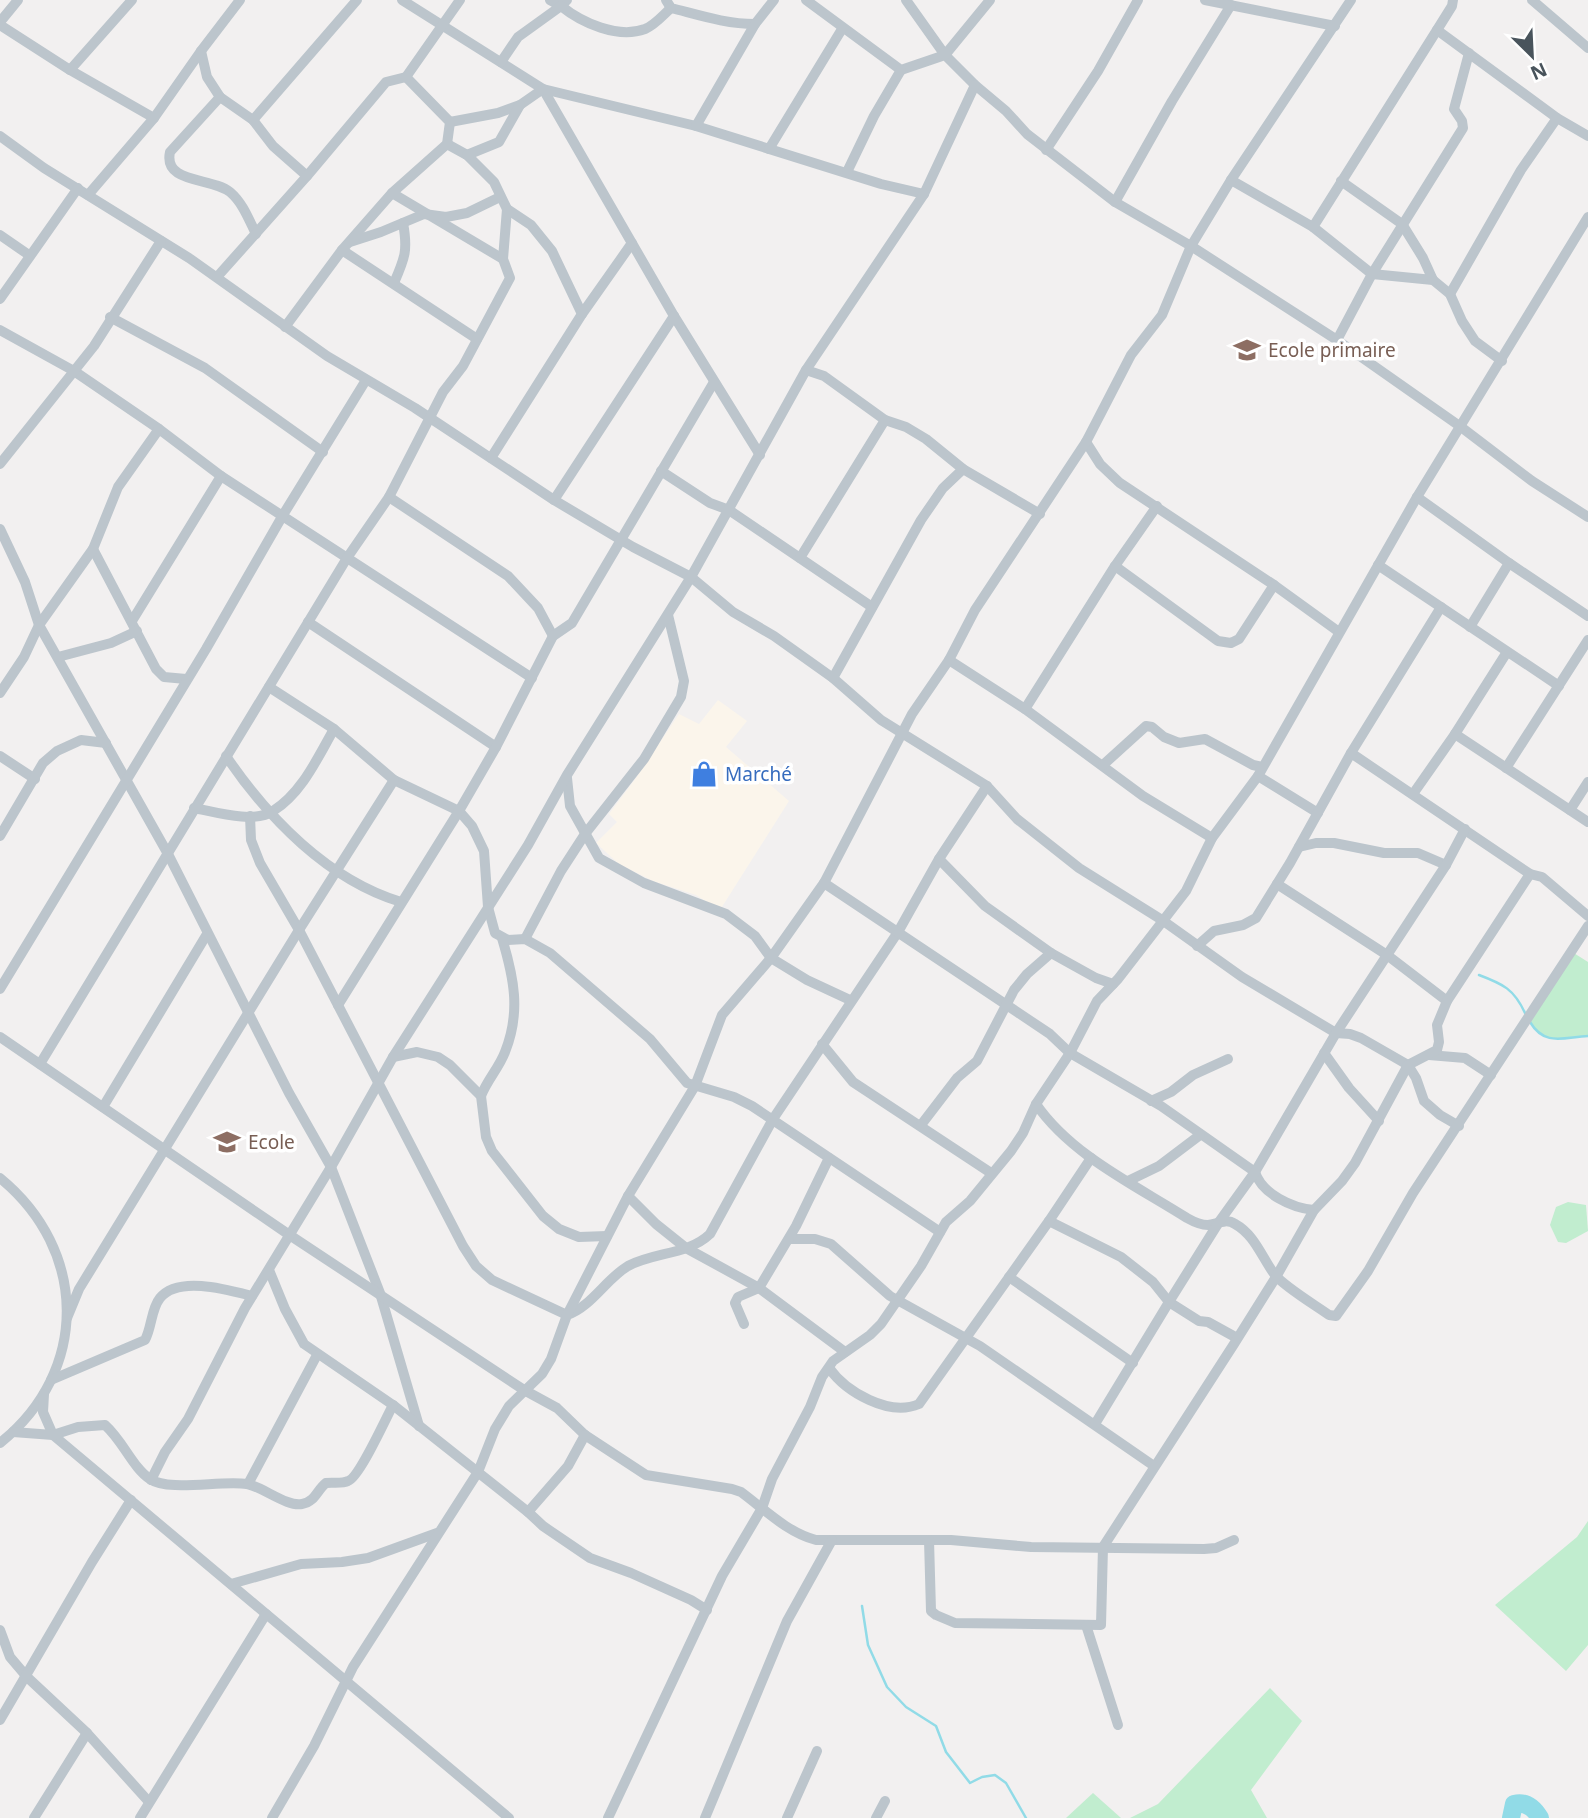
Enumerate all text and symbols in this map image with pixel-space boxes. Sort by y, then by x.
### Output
north arrow [1497,21,1567,91]
text: N [1527,57,1551,87]
school or university icon: Ecole primaire [1232,335,1262,365]
place label: Ecole primaire [1268,337,1396,363]
shop icon: Marché [689,759,719,789]
place label: Marché [725,761,792,787]
school or university icon: Ecole [212,1127,242,1157]
place label: Ecole [248,1129,295,1155]

